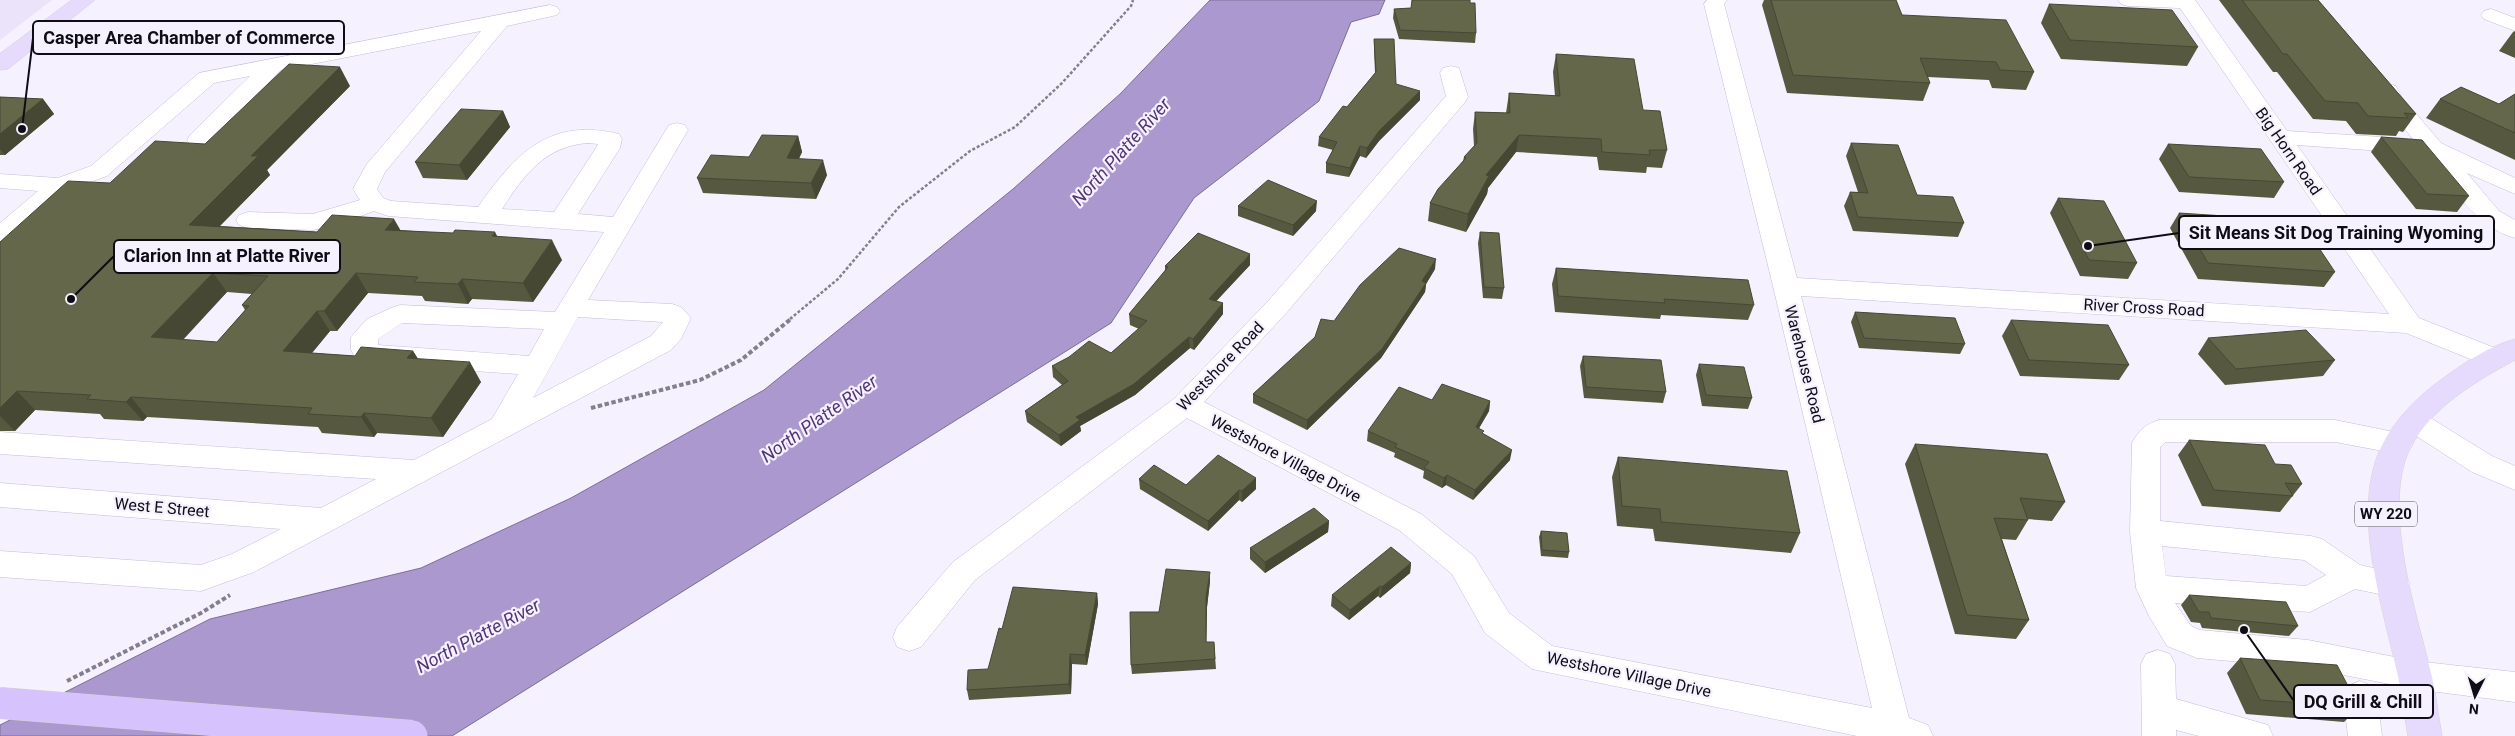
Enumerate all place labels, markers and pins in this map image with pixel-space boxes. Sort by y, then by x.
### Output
callout: Casper Area Chamber of Commerce [33,21,344,54]
callout: Sit Means Sit Dog Training Wyoming [2179,216,2494,249]
callout: Clarion Inn at Platte River [114,240,340,273]
callout: DQ Grill & Chill [2294,685,2433,718]

